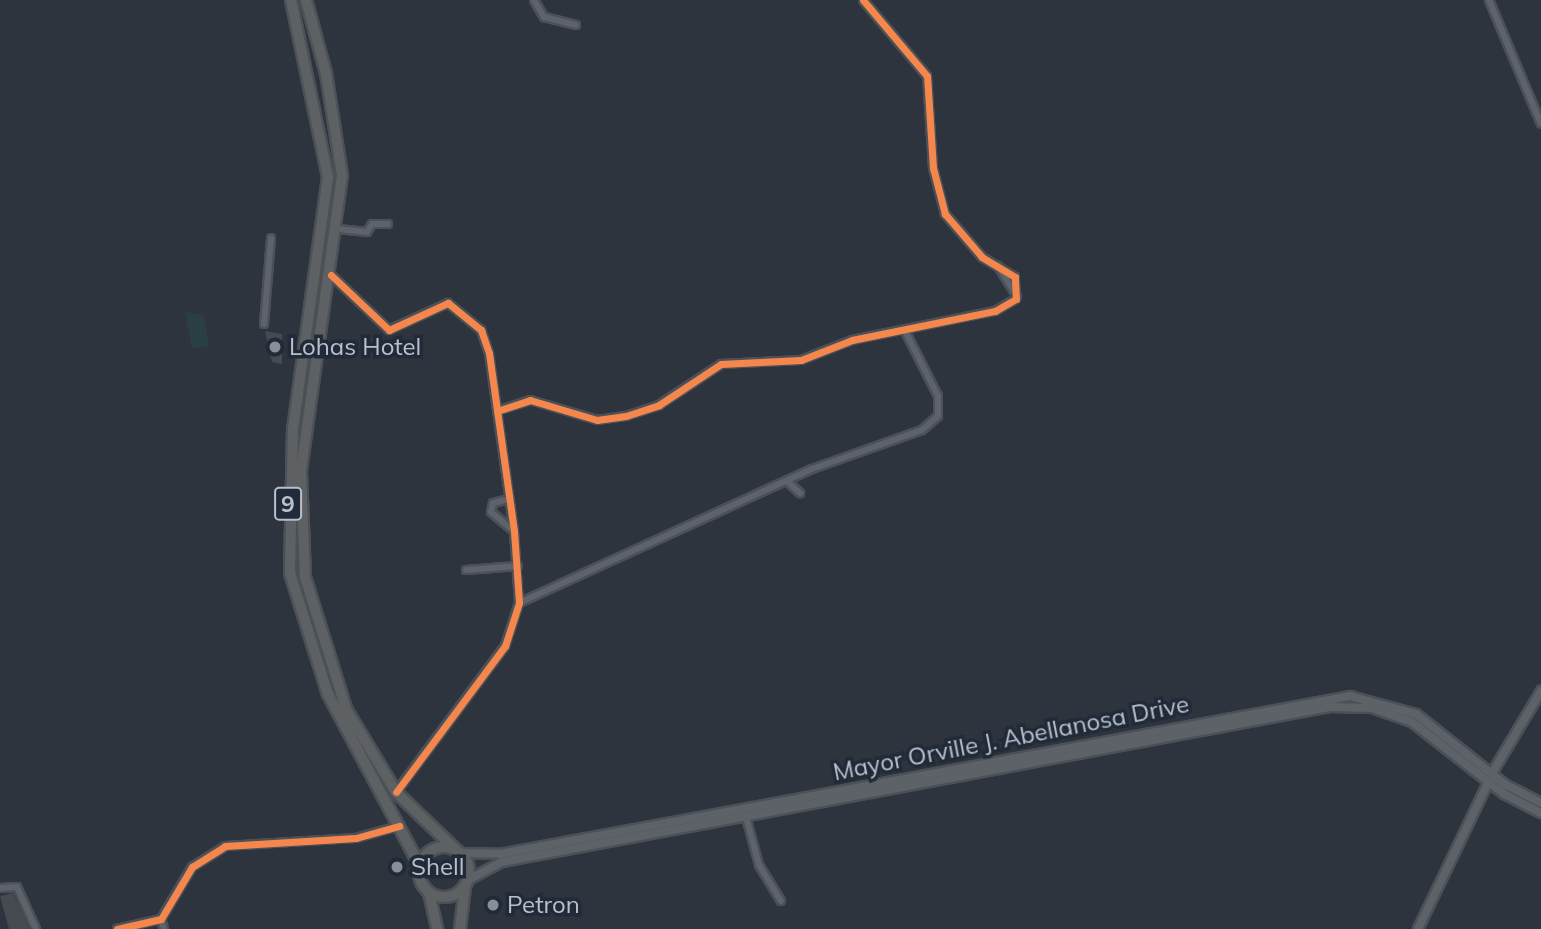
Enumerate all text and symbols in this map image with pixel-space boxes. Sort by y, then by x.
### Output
place label: Lohas Hotel [289,333,421,361]
marker: Lohas Hotel [267,339,283,355]
road number: 9 [274,484,302,524]
street label: Mayor Orville J. Abellanosa Drive [831,689,1191,787]
place label: Shell [411,853,464,881]
marker: Shell [389,859,405,875]
place label: Petron [507,891,580,919]
marker: Petron [485,897,501,913]

